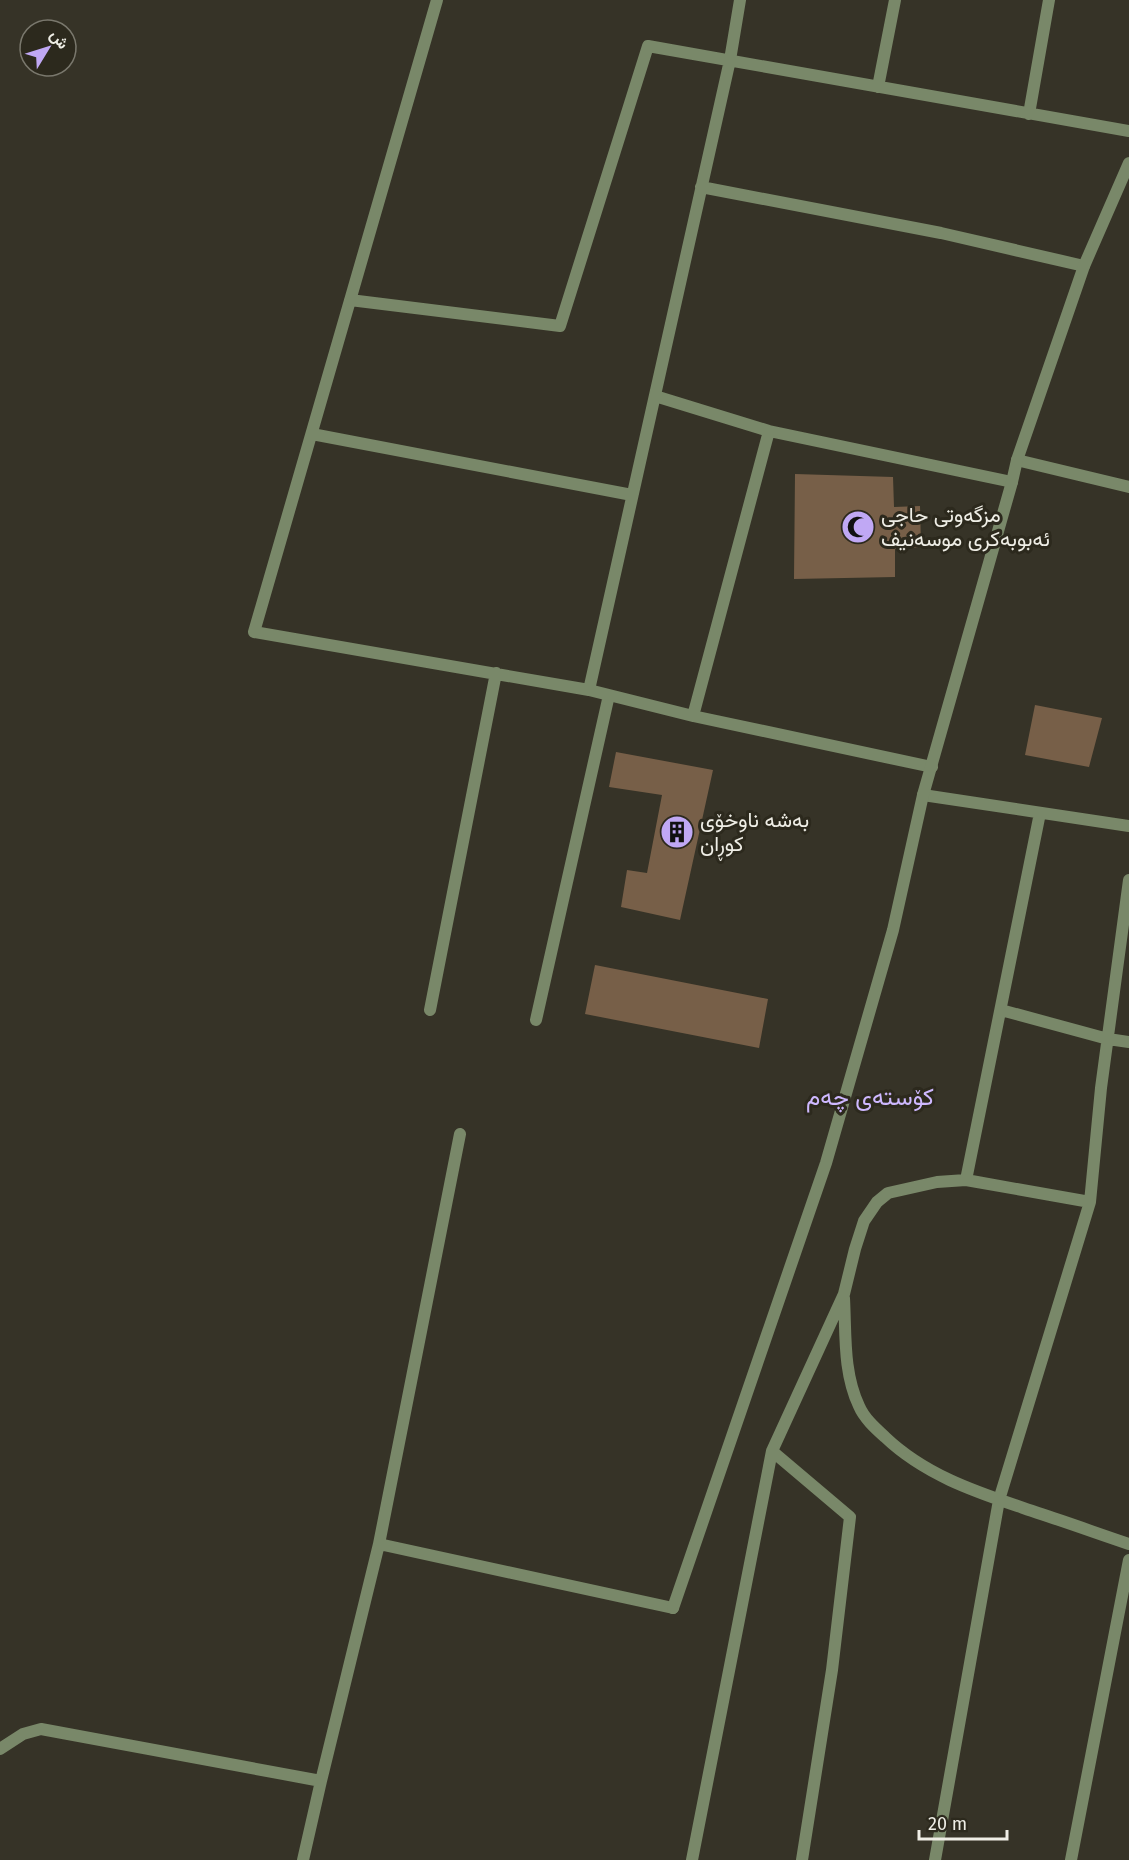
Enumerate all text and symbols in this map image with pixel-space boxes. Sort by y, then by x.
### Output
north arrow [18,18,78,78]
text: ش [46,26,73,53]
place label: مزگەوتی حاجی ئەبوبەکری موسەنیف [881,502,1050,552]
mosque icon: مزگەوتی حاجی ئەبوبەکری موسەنیف [840,509,876,545]
place label: بەشە ناوخۆی کوڕان [700,807,809,861]
building icon: بەشە ناوخۆی کوڕان [659,814,695,850]
district label: کۆستەی چەم [806,1083,934,1113]
scale bar [919,1803,1008,1841]
text: 20 m [928,1813,967,1835]

